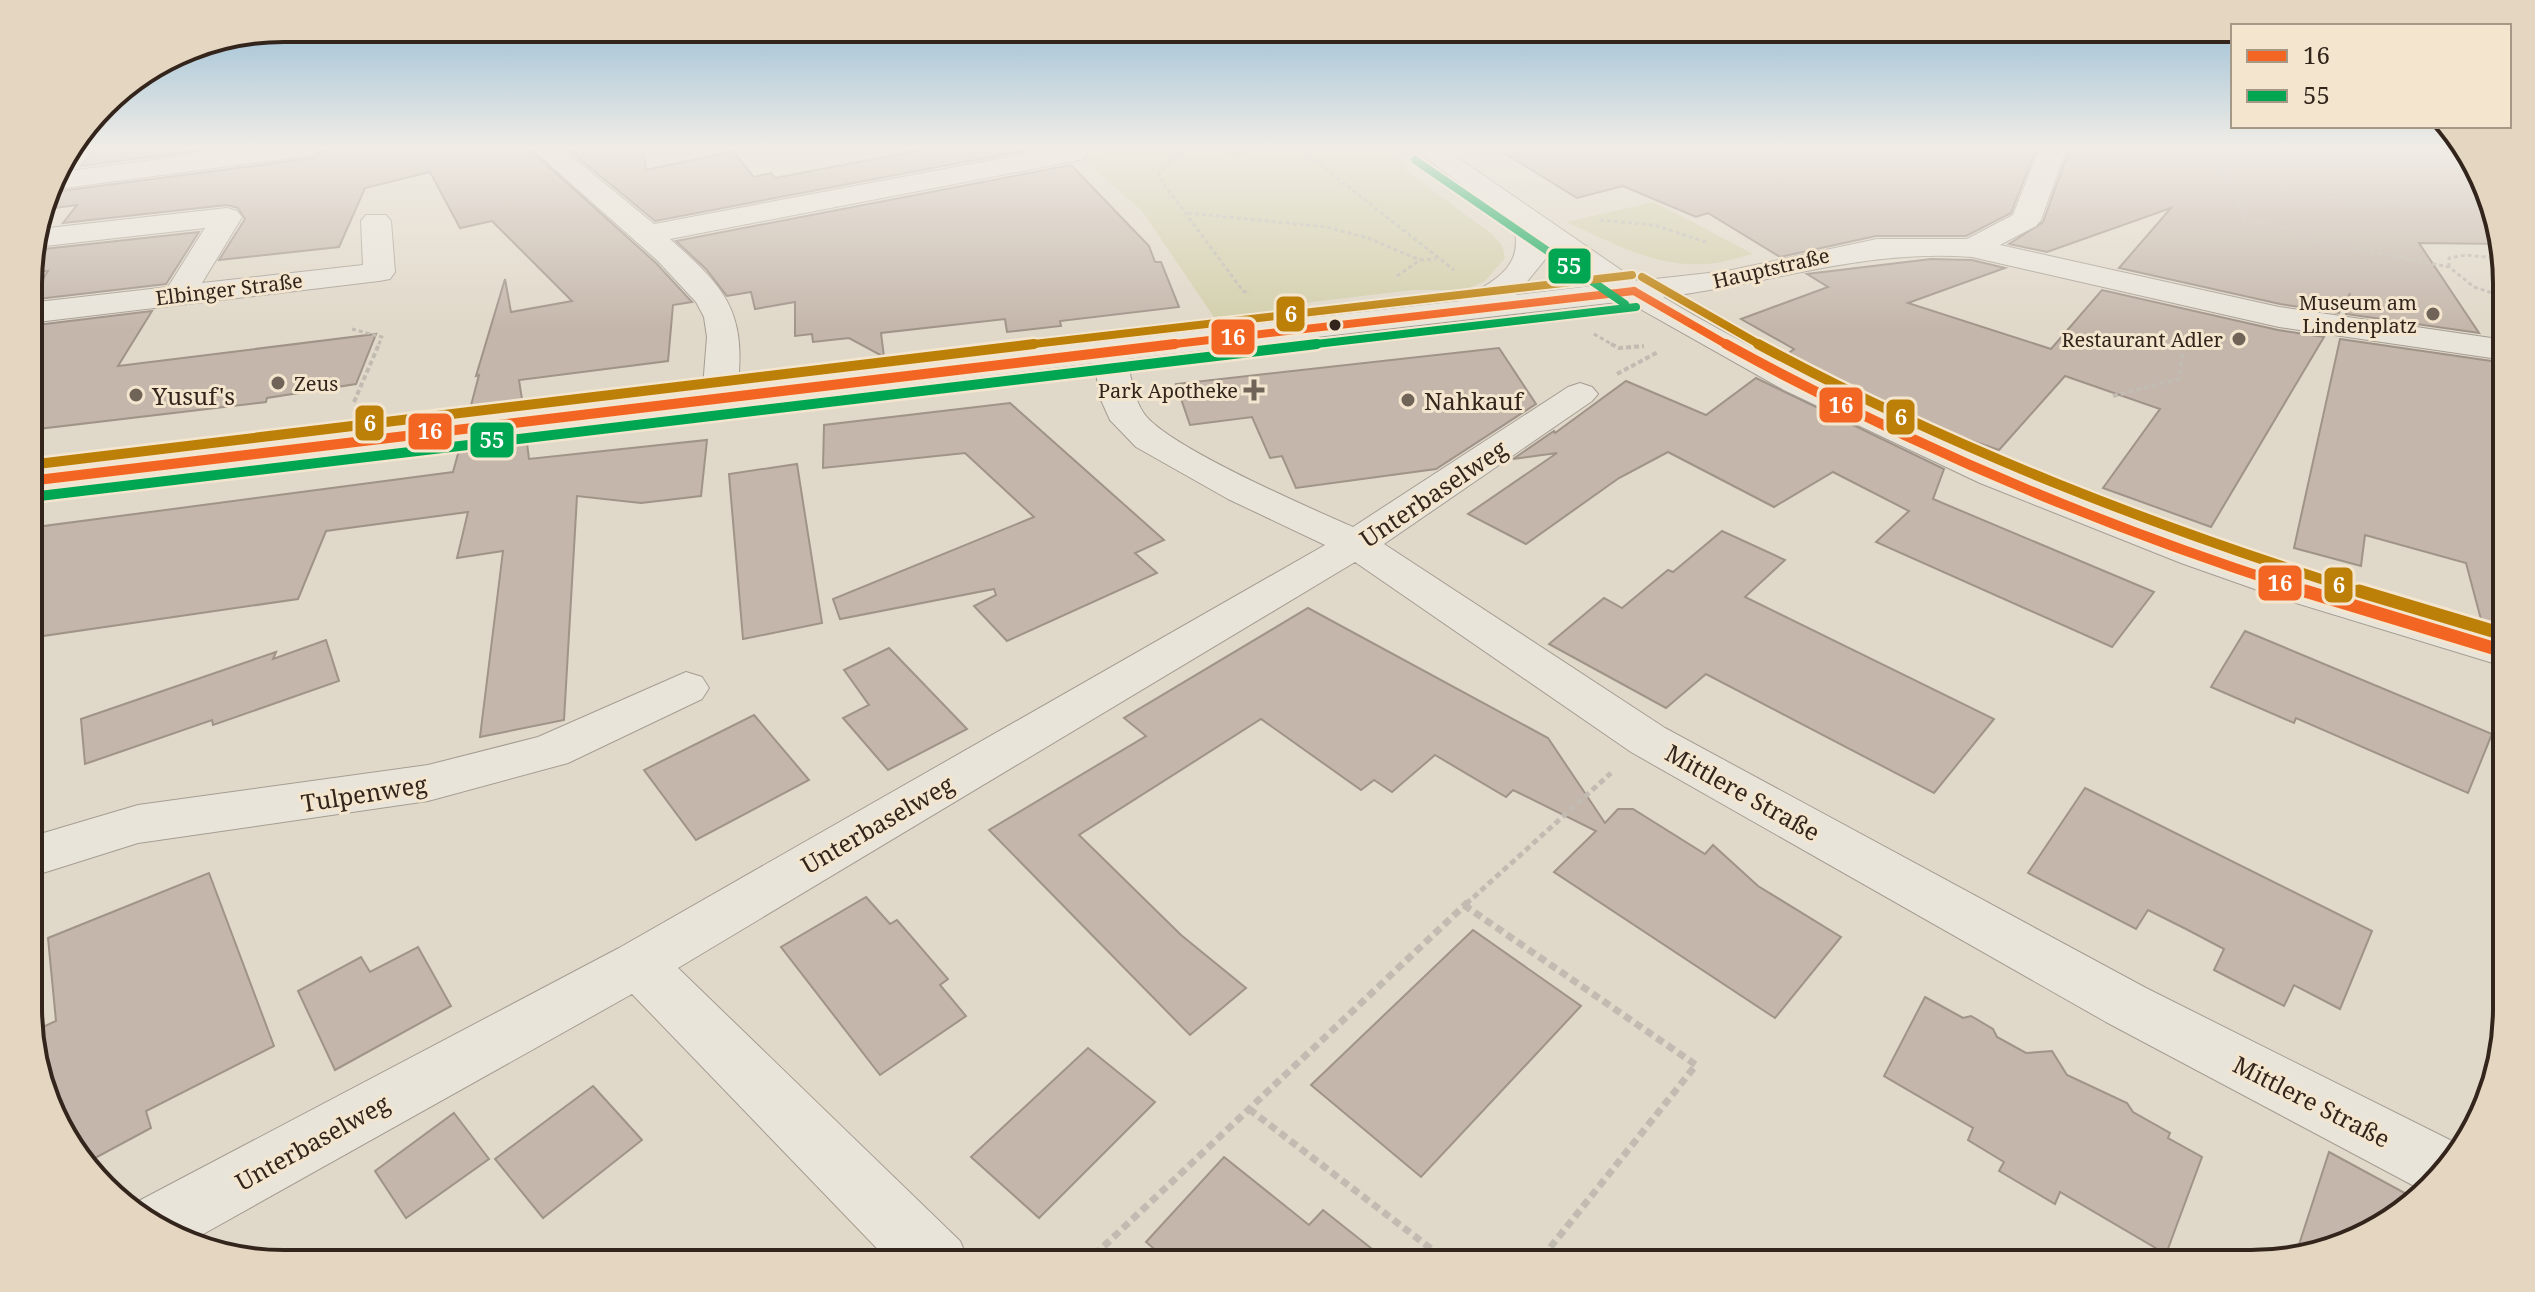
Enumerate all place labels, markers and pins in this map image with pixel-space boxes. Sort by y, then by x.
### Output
place label: Museum am Lindenplatz [2299,289,2417,339]
marker: Museum am Lindenplatz [2424,305,2442,323]
unlabelled marker [1327,317,1343,333]
place label: Restaurant Adler [2061,326,2224,353]
marker: Restaurant Adler [2230,330,2248,348]
place label: Zeus [294,370,338,397]
marker: Zeus [269,374,287,392]
place label: Park Apotheke [1098,377,1238,404]
place label: Yusuf's [151,379,235,412]
marker: Park Apotheke [1245,381,1263,399]
place label: Nahkauf [1424,384,1525,417]
marker: Yusuf's [127,386,145,404]
marker: Nahkauf [1399,391,1417,409]

